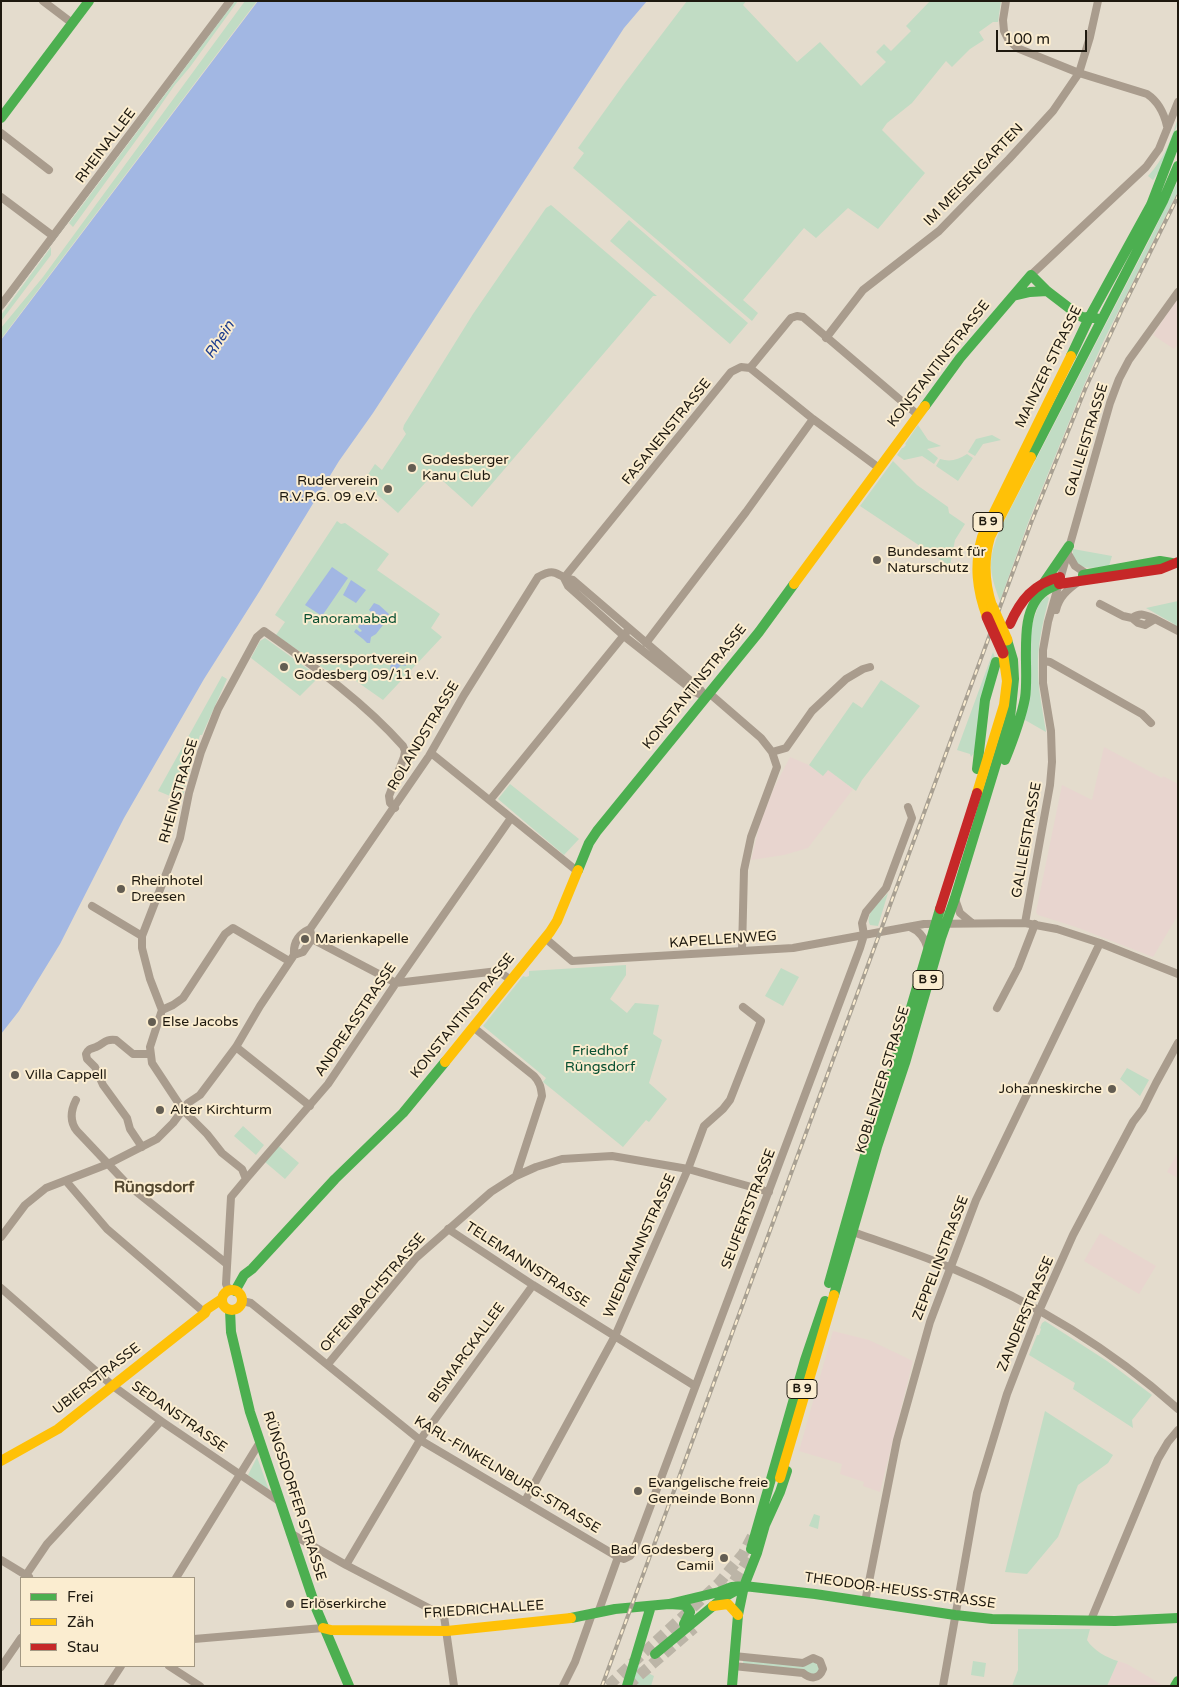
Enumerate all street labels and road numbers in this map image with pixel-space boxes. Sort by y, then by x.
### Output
street label: RHEINALLEE [72,105,140,187]
street label: IM MEISENGARTEN [921,120,1027,230]
street label: KONSTANTINSTRASSE [884,297,994,431]
street label: MAINZER STRASSE [1012,303,1086,431]
street label: FASANENSTRASSE [619,375,715,489]
street label: GALILEISTRASSE [1062,381,1112,499]
road number: B 9 [973,512,1003,532]
street label: KONSTANTINSTRASSE [639,621,751,753]
street label: ROLANDSTRASSE [385,678,463,794]
street label: RHEINSTRASSE [156,737,202,845]
street label: GALILEISTRASSE [1009,781,1045,899]
street label: KAPELLENWEG [669,928,777,952]
street label: KONSTANTINSTRASSE [407,950,519,1082]
street label: ANDREASSTRASSE [312,960,400,1080]
road number: B 9 [913,970,943,990]
street label: KOBLENZER STRASSE [853,1004,913,1156]
street label: SEUFERTSTRASSE [718,1147,780,1271]
street label: WIEDEMANNSTRASSE [601,1171,679,1321]
street label: ZEPPELINSTRASSE [909,1193,973,1323]
street label: TELEMANNSTRASSE [462,1219,592,1311]
street label: OFFENBACHSTRASSE [317,1230,429,1356]
street label: ZANDERSTRASSE [994,1254,1058,1374]
street label: BISMARCKALLEE [425,1300,509,1406]
street label: UBIERSTRASSE [50,1340,144,1418]
street label: SEDANSTRASSE [128,1378,230,1456]
road number: B 9 [787,1380,817,1398]
street label: RÜNGSDORFER STRASSE [259,1409,329,1583]
street label: KARL-FINKELNBURG-STRASSE [411,1413,603,1537]
street label: THEODOR-HEUSS-STRASSE [803,1569,997,1613]
street label: FRIEDRICHALLEE [423,1597,545,1623]

